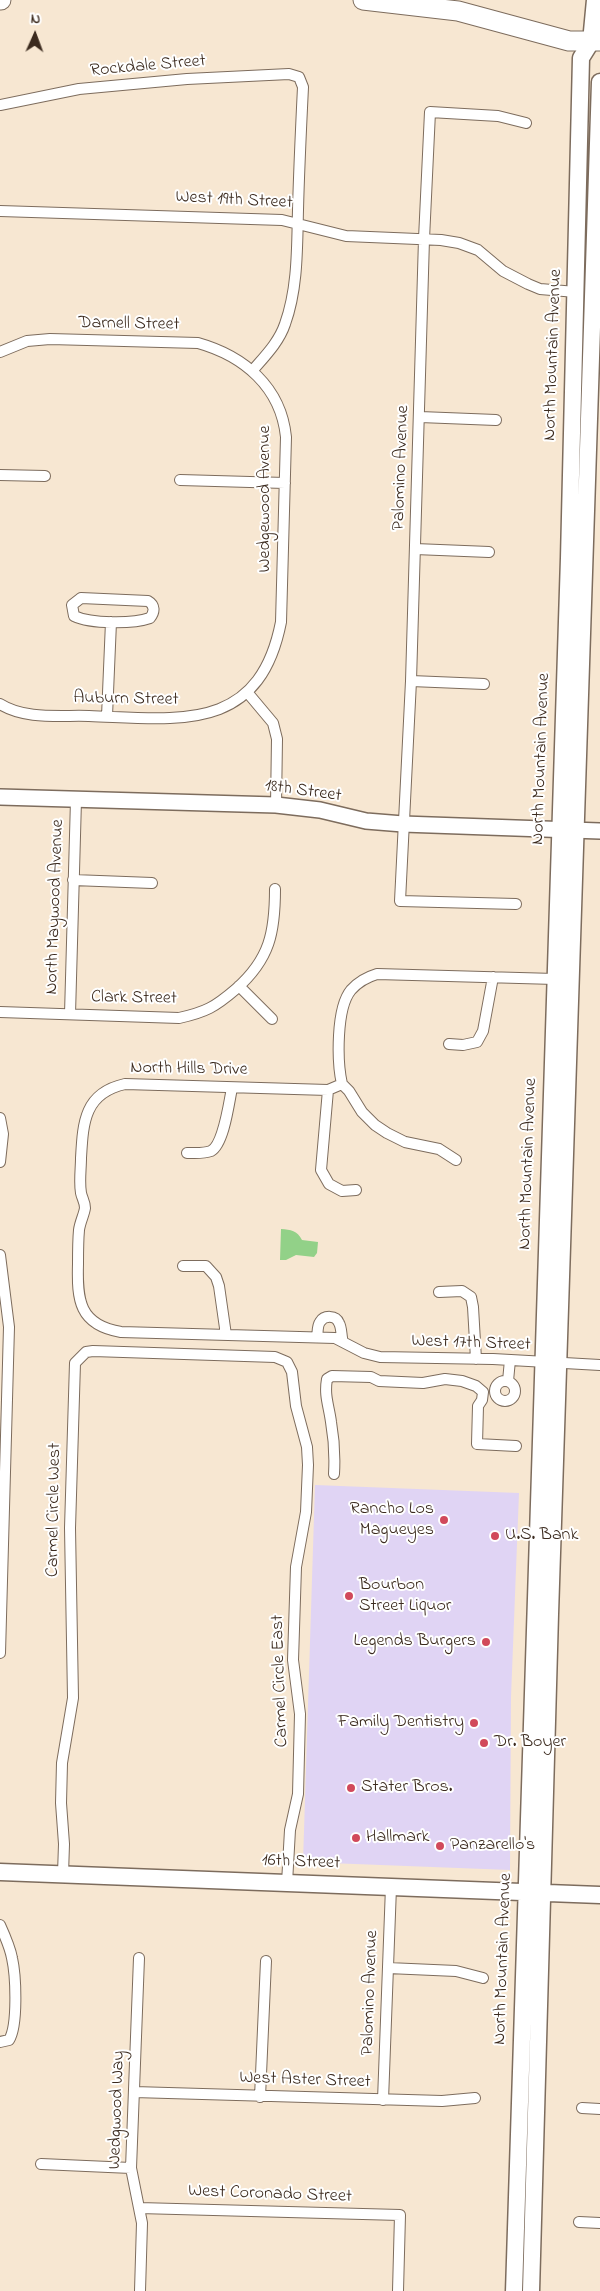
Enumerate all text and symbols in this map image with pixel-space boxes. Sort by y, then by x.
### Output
text: N [30,9,41,30]
north arrow [10,10,60,60]
street label: Rockdale Street [89,51,207,83]
street label: West 19th Street [175,187,293,215]
street label: North Mountain Avenue [540,269,568,441]
street label: Darnell Street [78,313,180,337]
street label: Palomino Avenue [389,405,415,531]
street label: Wedgewood Avenue [255,425,277,573]
street label: North Mountain Avenue [528,673,556,845]
street label: Auburn Street [73,688,179,712]
street label: 18th Street [263,776,343,808]
street label: North Maywood Avenue [42,819,70,995]
street label: Clark Street [91,987,177,1011]
street label: North Hills Drive [130,1058,248,1082]
street label: North Mountain Avenue [515,1078,543,1250]
street label: West 17th Street [411,1331,531,1357]
street label: Carmel Circle West [43,1443,67,1577]
place label: Rancho Los Magueyes [350,1499,434,1542]
marker: Rancho Los Magueyes [438,1514,450,1526]
place label: U.S. Bank [505,1525,578,1547]
marker: U.S. Bank [489,1530,501,1542]
place label: Bourbon Street Liquor [359,1575,451,1618]
marker: Bourbon Street Liquor [343,1590,355,1602]
street label: Carmel Circle East [268,1614,294,1748]
place label: Legends Burgers [354,1631,476,1653]
marker: Legends Burgers [480,1636,492,1648]
place label: Family Dentistry [338,1712,464,1734]
marker: Family Dentistry [468,1717,480,1729]
place label: Dr. Boyer [494,1732,566,1754]
marker: Dr. Boyer [478,1737,490,1749]
place label: Stater Bros. [361,1777,452,1799]
marker: Stater Bros. [345,1782,357,1794]
place label: Hallmark [366,1827,429,1849]
marker: Hallmark [350,1832,362,1844]
place label: Panzarello's [450,1835,535,1857]
marker: Panzarello's [434,1840,446,1852]
street label: 16th Street [262,1851,340,1875]
street label: North Mountain Avenue [490,1873,518,2045]
street label: Palomino Avenue [358,1930,384,2056]
street label: Wedgwood Way [105,2050,131,2170]
street label: West Aster Street [239,2068,371,2094]
street label: West Coronado Street [188,2181,352,2209]

